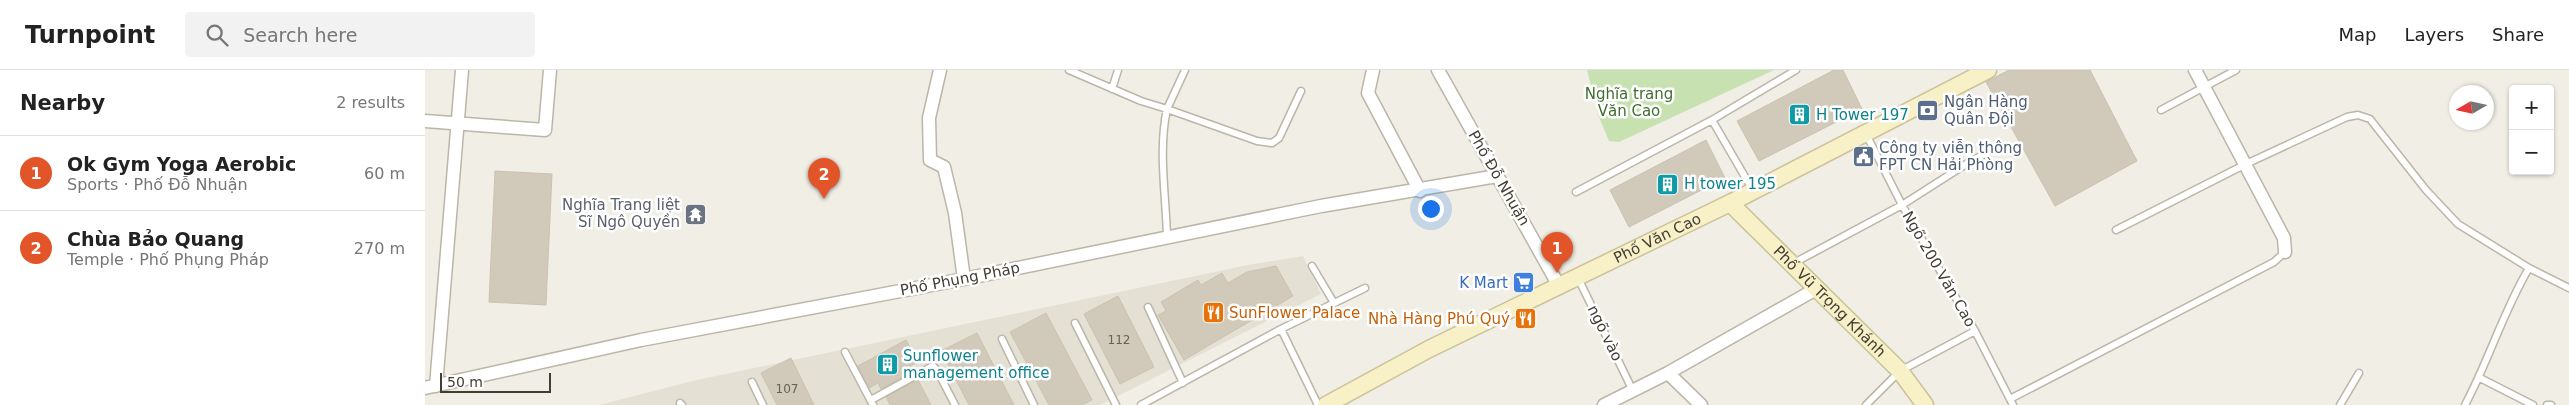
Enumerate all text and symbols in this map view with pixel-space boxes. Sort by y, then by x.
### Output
search box [185,12,535,57]
text: Turnpoint [25,21,155,49]
icon: search [203,21,231,49]
text: Search here [243,24,357,46]
text: Map [2338,24,2376,45]
text: Layers [2404,24,2464,45]
text: Share [2492,24,2544,45]
park label: Nghĩa trang Văn Cao [1585,85,1673,120]
north arrow [2449,85,2494,130]
map controls [2509,85,2554,175]
button: + [2509,85,2554,130]
text: Nearby [20,91,105,115]
text: 2 results [336,93,405,112]
place label: Ngân Hàng Quân Đội [1944,93,2028,128]
bank icon: Ngân Hàng Quân Đội [1916,99,1940,123]
building icon: H Tower 197 [1788,103,1812,127]
place label: H Tower 197 [1816,106,1909,124]
street label: Phố Đỗ Nhuận [1464,127,1534,229]
button: − [2509,130,2554,175]
place label: Công ty viễn thông FPT CN Hải Phòng [1879,139,2022,174]
public building icon: Công ty viễn thông FPT CN Hải Phòng [1851,145,1875,169]
text: Ok Gym Yoga Aerobic [67,153,296,175]
pin: 2 [808,158,840,199]
text: 1 [30,164,42,183]
text: 60 m [364,164,405,183]
building icon: H tower 195 [1656,172,1680,196]
text: Sports · Phố Đỗ Nhuận [67,175,248,194]
place label: H tower 195 [1684,175,1776,193]
place label: Nghĩa Trang liệt Sĩ Ngô Quyền [562,196,680,231]
your location [1418,196,1444,222]
temple icon: Nghĩa Trang liệt Sĩ Ngô Quyền [684,202,708,226]
street label: Ngõ 200 Văn Cao [1899,208,1979,330]
street label: Phố Văn Cao [1611,209,1704,267]
text: Chùa Bảo Quang [67,228,244,250]
pin: 1 [1541,232,1573,273]
text: 2 [30,239,42,258]
text: 270 m [354,239,405,258]
street label: Phố Vũ Trọng Khánh [1770,242,1890,361]
text: Temple · Phố Phụng Pháp [67,250,269,269]
street label: Phố Phụng Pháp [899,259,1021,299]
supermarket icon: K Mart [1512,271,1536,295]
place label: K Mart [1459,274,1508,292]
restaurant icon: SunFlower Palace [1201,301,1225,325]
street label: ngõ vào [1584,302,1626,364]
place label: SunFlower Palace [1229,304,1360,322]
restaurant icon: Nhà Hàng Phú Quý [1514,307,1538,331]
place label: Nhà Hàng Phú Quý [1368,310,1510,328]
house number: 112 [1108,333,1130,347]
place label: Sunflower management office [903,347,1049,382]
building icon: Sunflower management office [875,353,899,377]
scale bar [440,370,551,393]
text: 50 m [447,374,483,390]
house number: 107 [776,382,798,396]

